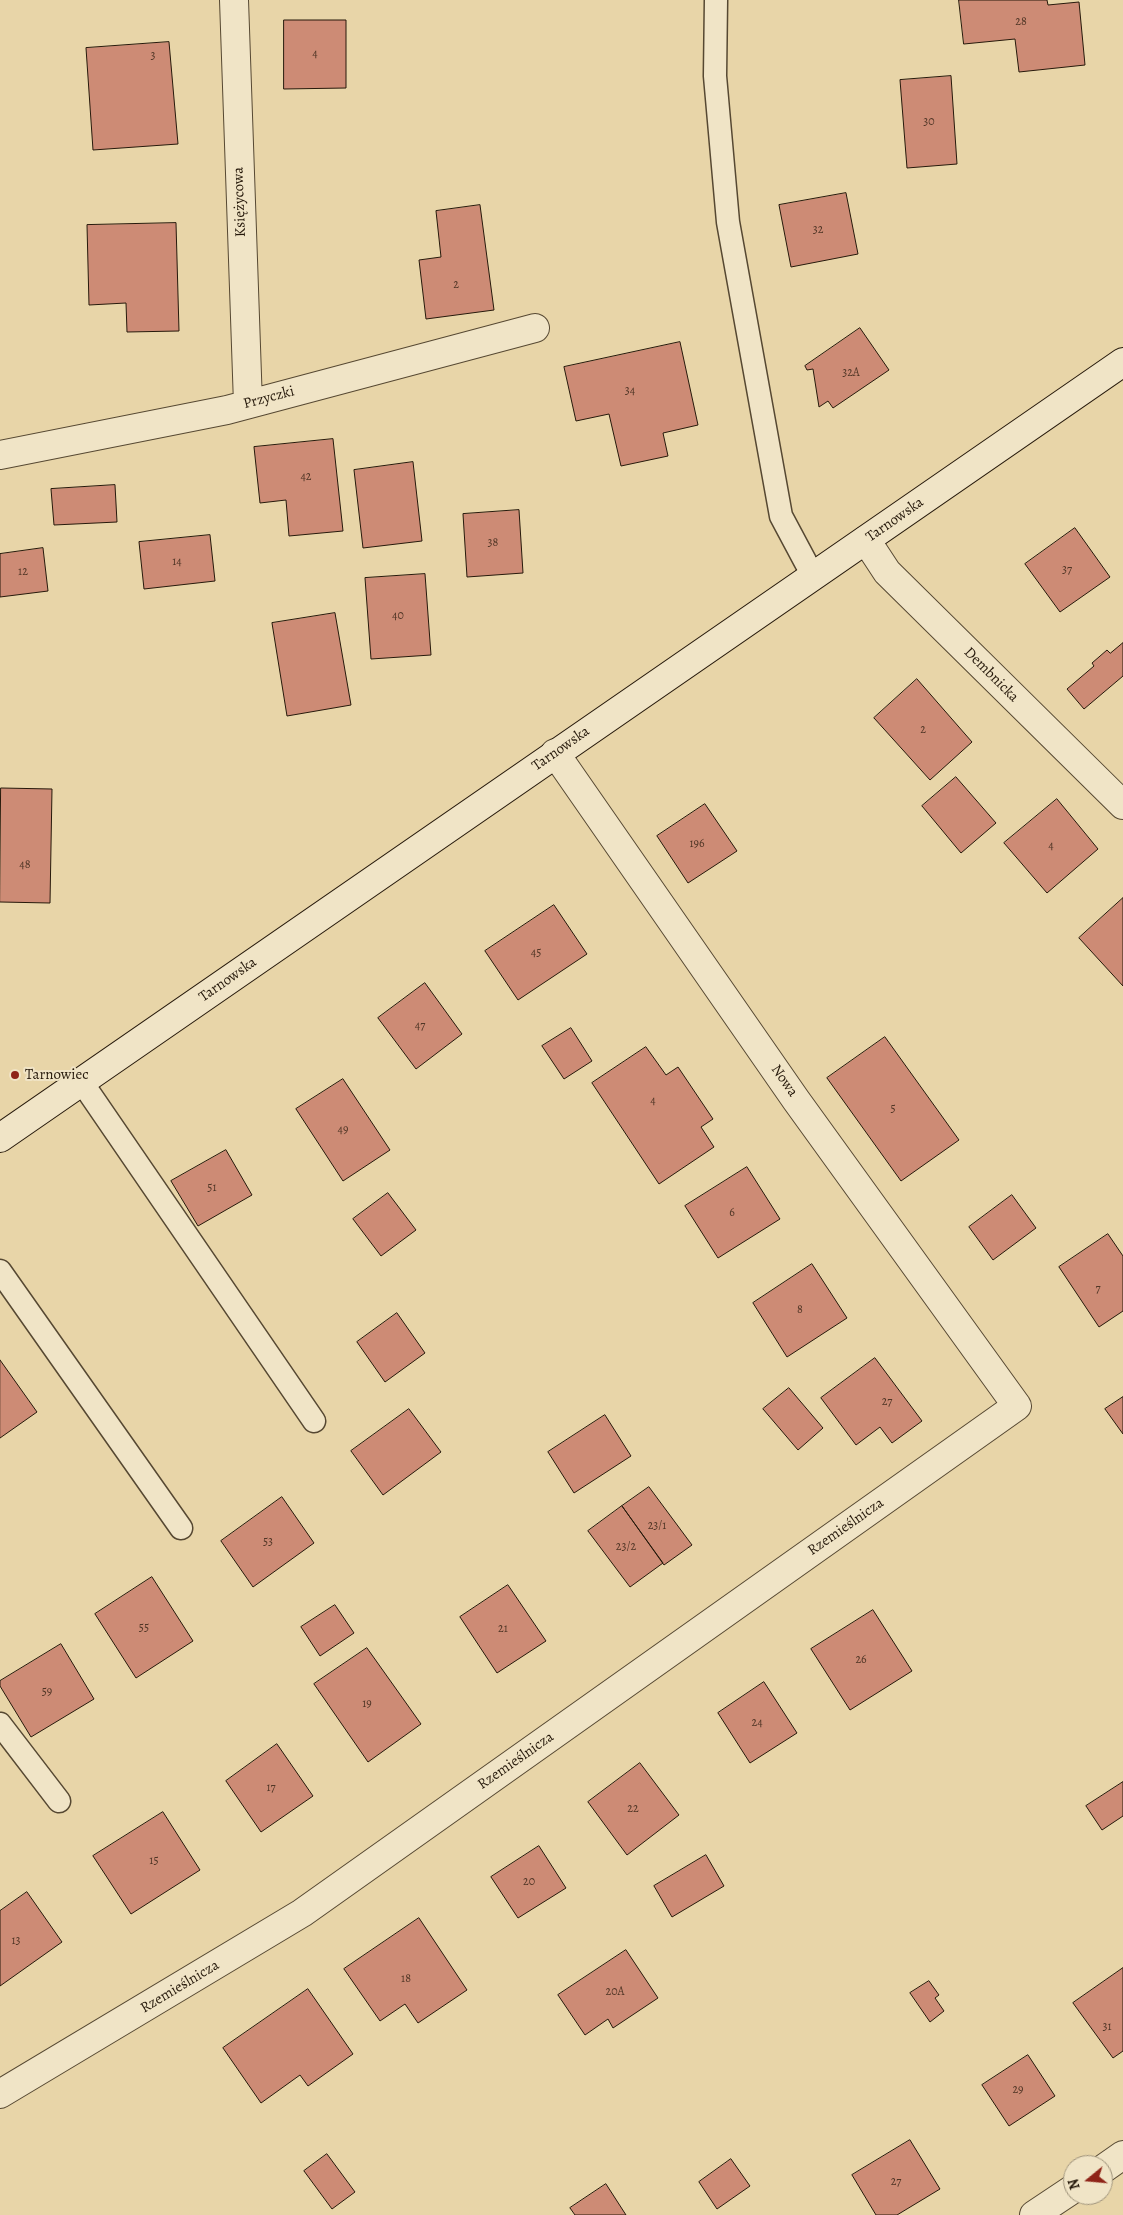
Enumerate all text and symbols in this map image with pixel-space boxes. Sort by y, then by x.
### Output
house number: 28 [1015,15,1027,29]
house number: 4 [312,47,318,61]
house number: 3 [151,49,155,63]
house number: 30 [923,115,935,129]
street label: Księżycowa [230,166,250,238]
house number: 32 [813,223,823,237]
house number: 2 [453,278,459,292]
house number: 32A [842,366,860,380]
street label: Przyczki [241,383,297,413]
house number: 34 [625,384,635,398]
house number: 42 [300,470,312,484]
street label: Tarnowska [863,494,927,546]
house number: 38 [488,536,498,550]
house number: 14 [172,555,182,569]
house number: 37 [1062,563,1072,577]
house number: 12 [18,565,28,579]
house number: 40 [392,609,404,623]
street label: Dembnicka [960,644,1022,706]
street label: Tarnowska [529,723,593,775]
house number: 2 [920,723,926,737]
house number: 196 [689,837,705,851]
house number: 4 [1048,839,1054,853]
house number: 48 [19,858,31,872]
house number: 45 [531,946,541,960]
street label: Tarnowska [196,954,260,1006]
house number: 47 [415,1019,425,1033]
street label: Nowa [767,1061,801,1101]
place label: Tarnowiec [25,1066,89,1084]
marker: Tarnowiec [9,1069,21,1081]
house number: 4 [650,1094,656,1108]
house number: 5 [890,1102,896,1116]
house number: 49 [338,1123,348,1137]
house number: 51 [207,1181,217,1195]
house number: 6 [729,1206,735,1220]
house number: 7 [1095,1282,1101,1296]
house number: 8 [797,1303,803,1317]
house number: 27 [882,1395,892,1409]
street label: Rzemieślnicza [805,1494,887,1560]
house number: 23/1 [648,1519,666,1533]
house number: 53 [263,1535,273,1549]
house number: 23/2 [616,1540,636,1554]
house number: 55 [139,1621,149,1635]
house number: 21 [498,1622,508,1636]
house number: 26 [855,1653,867,1667]
house number: 59 [42,1685,52,1699]
house number: 19 [362,1697,372,1711]
house number: 24 [751,1716,763,1730]
street label: Rzemieślnicza [475,1728,557,1794]
house number: 17 [266,1781,276,1795]
house number: 22 [627,1802,639,1816]
house number: 15 [149,1854,159,1868]
house number: 20 [523,1875,535,1889]
house number: 13 [11,1934,21,1948]
street label: Rzemieślnicza [137,1956,223,2018]
house number: 18 [401,1972,411,1986]
house number: 20A [605,1985,625,1999]
house number: 31 [1102,2020,1112,2034]
house number: 29 [1012,2083,1024,2097]
north arrow [1063,2155,1113,2205]
house number: 27 [891,2175,901,2189]
text: N [1064,2177,1085,2192]

